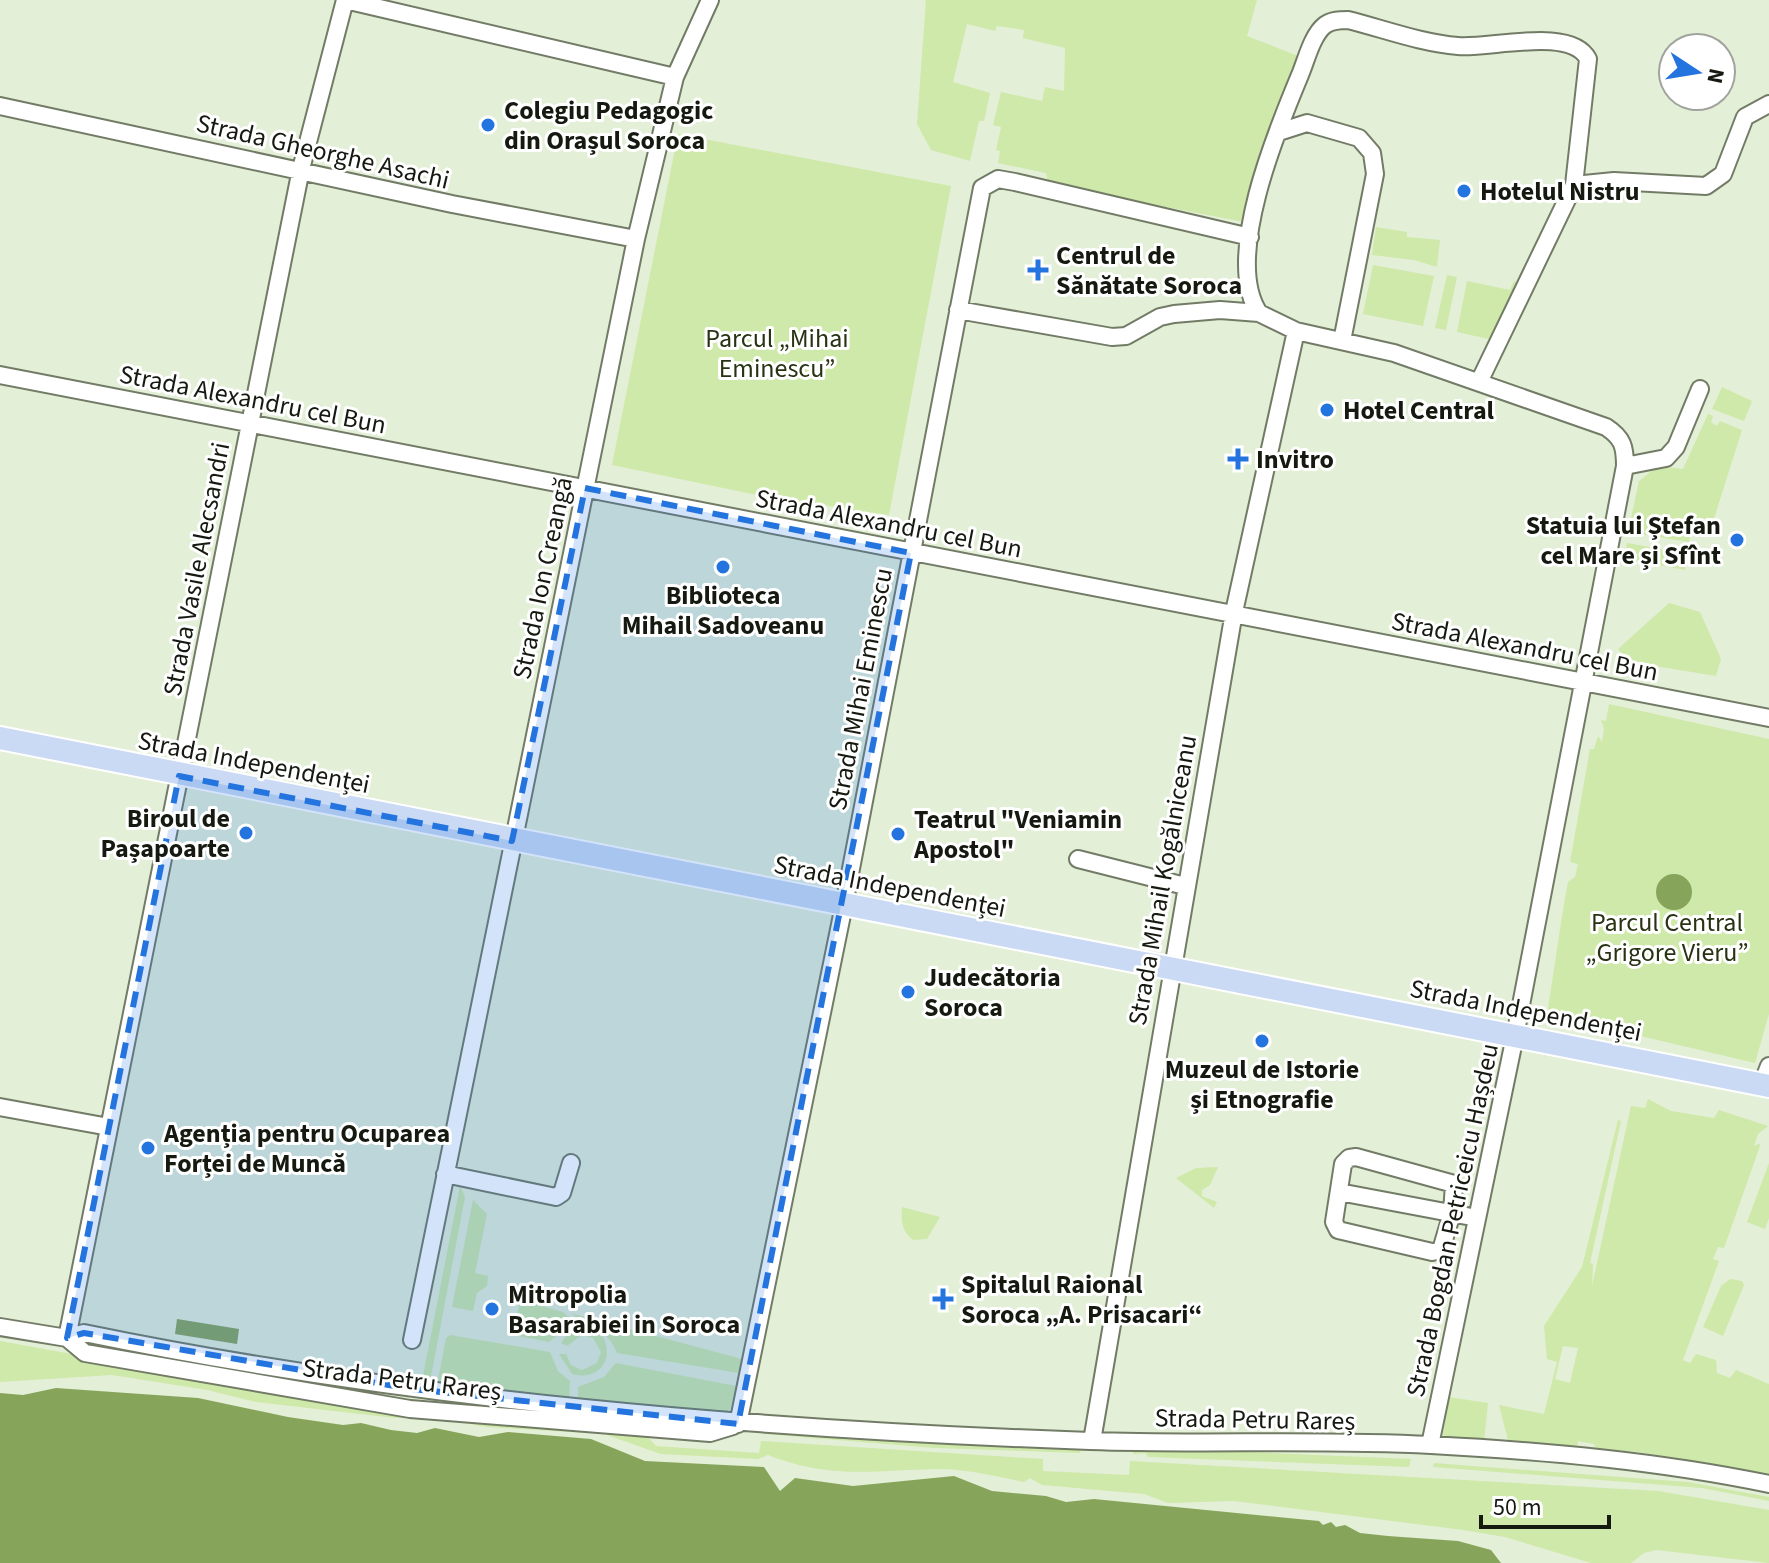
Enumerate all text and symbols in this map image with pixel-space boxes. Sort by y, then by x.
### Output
north arrow [1657,32,1737,112]
text: N [1698,65,1733,86]
place label: Colegiu Pedagogic din Orașul Soroca [504,92,713,159]
street label: Strada Gheorghe Asachi [193,104,453,199]
marker: Colegiu Pedagogic din Orașul Soroca [479,116,497,134]
place label: Hotelul Nistru [1480,173,1640,210]
marker: Hotelul Nistru [1455,182,1473,200]
place label: Centrul de Sănătate Soroca [1056,237,1242,304]
marker: Centrul de Sănătate Soroca [1027,259,1049,281]
park label: Parcul „Mihai Eminescu” [705,320,849,387]
street label: Strada Alexandru cel Bun [116,355,389,443]
place label: Hotel Central [1343,392,1495,429]
marker: Hotel Central [1318,401,1336,419]
street label: Strada Vasile Alecsandri [154,439,239,699]
place label: Invitro [1256,441,1334,478]
marker: Invitro [1227,448,1249,470]
street label: Strada Ion Creangă [503,474,582,683]
street label: Strada Alexandru cel Bun [752,479,1025,567]
place label: Statuia lui Ștefan cel Mare și Sfînt [1526,507,1721,574]
marker: Statuia lui Ștefan cel Mare și Sfînt [1728,531,1746,549]
marker: Biblioteca Mihail Sadoveanu [714,558,732,576]
street label: Strada Mihai Eminescu [819,565,902,813]
place label: Biblioteca Mihail Sadoveanu [622,577,824,644]
street label: Strada Alexandru cel Bun [1388,602,1661,690]
street label: Strada Independenței [135,722,373,803]
street label: Strada Mihail Kogălniceanu [1119,732,1206,1028]
place label: Biroul de Pașapoarte [100,800,230,867]
place label: Teatrul "Veniamin Apostol" [913,801,1122,868]
marker: Biroul de Pașapoarte [237,824,255,842]
marker: Teatrul "Veniamin Apostol" [889,825,907,843]
street label: Strada Independenței [771,846,1009,927]
park label: Parcul Central „Grigore Vieru” [1585,904,1749,971]
place label: Judecătoria Soroca [924,959,1061,1026]
street label: Strada Independenței [1407,970,1645,1051]
marker: Judecătoria Soroca [899,983,917,1001]
marker: Muzeul de Istorie și Etnografie [1253,1032,1271,1050]
street label: Strada Bogdan Petriceicu Hașdeu [1397,1040,1508,1400]
place label: Muzeul de Istorie și Etnografie [1165,1051,1359,1118]
place label: Agenția pentru Ocuparea Forței de Muncă [163,1115,450,1182]
marker: Agenția pentru Ocuparea Forței de Muncă [139,1139,157,1157]
place label: Spitalul Raional Soroca „A. Prisacari“ [961,1266,1202,1333]
place label: Mitropolia Basarabiei in Soroca [508,1276,740,1343]
marker: Spitalul Raional Soroca „A. Prisacari“ [932,1288,954,1310]
marker: Mitropolia Basarabiei in Soroca [483,1300,501,1318]
street label: Strada Petru Rareș [300,1349,504,1410]
street label: Strada Petru Rareș [1154,1399,1356,1440]
scale bar [1481,1479,1609,1529]
text: 50 m [1493,1490,1542,1525]

